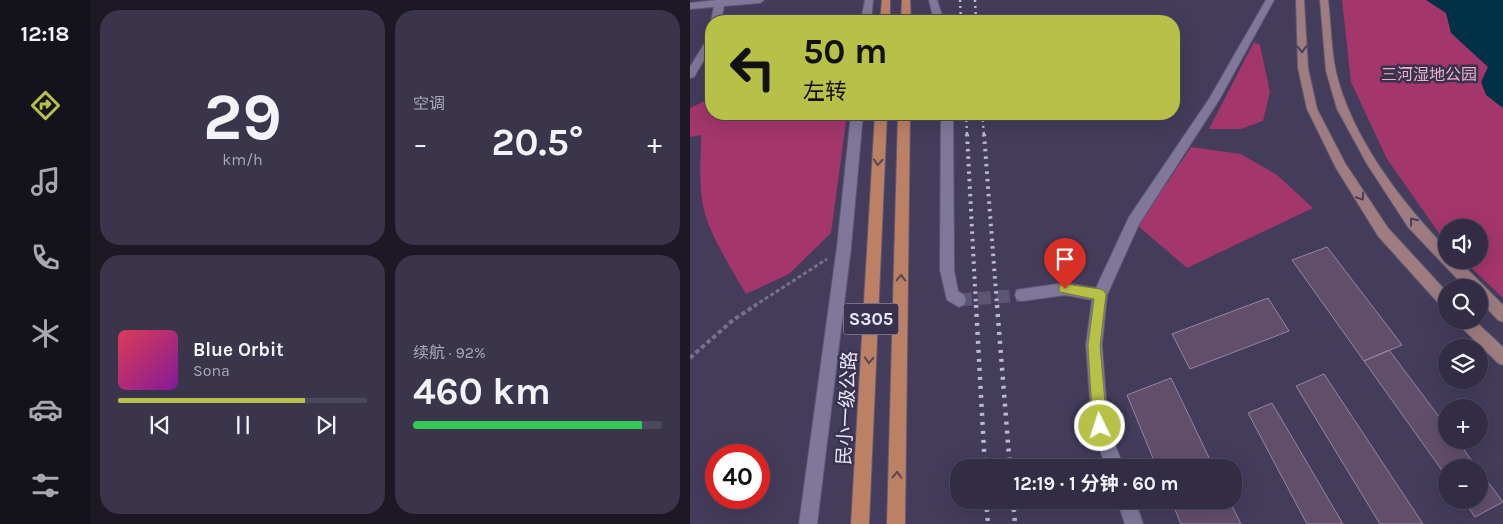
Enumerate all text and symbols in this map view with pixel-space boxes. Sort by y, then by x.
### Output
text: 12:18 [20,21,70,47]
text: 50 m [803,31,888,72]
icon: left [720,35,785,100]
one-way arrow [1296,45,1307,53]
park label: 三河湿地公园 [1381,65,1477,84]
text: 29 [203,79,282,155]
text: 左转 [803,79,847,105]
icon: directions [28,88,63,123]
text: 空调 [413,94,445,113]
text: 20.5° [491,120,584,165]
text: − [413,127,428,160]
text: + [647,127,662,160]
text: km/h [222,150,263,169]
one-way arrow [873,159,884,167]
icon: music [28,164,63,199]
one-way arrow [1354,192,1364,201]
one-way arrow [1410,217,1419,227]
map controls [1438,219,1488,509]
button: sound [1438,219,1488,269]
pin [1044,238,1086,289]
icon: phone [28,240,63,275]
icon: arrive [1051,245,1079,273]
one-way arrow [896,274,906,282]
button: search [1438,279,1488,329]
road number: S305 [844,304,898,334]
icon: climate [28,316,63,351]
text: Blue Orbit [193,339,284,361]
button: layers [1438,339,1488,389]
text: 续航 · 92% [413,343,486,362]
street label: 民小一级公路 [833,351,861,466]
one-way arrow [863,356,874,364]
text: Sona [193,361,230,380]
text: 460 km [413,369,551,414]
icon: car [28,392,63,427]
position arrow [1073,399,1125,451]
button: + [1438,399,1488,449]
icon: previous [146,411,174,439]
icon: pause [229,411,257,439]
icon: next [312,411,340,439]
speed limit sign: 40 [705,444,770,509]
button: − [1438,459,1488,509]
icon: filters [28,468,63,503]
one-way arrow [892,471,903,479]
text: 12:19 · 1 分钟 · 60 m [1013,473,1179,495]

